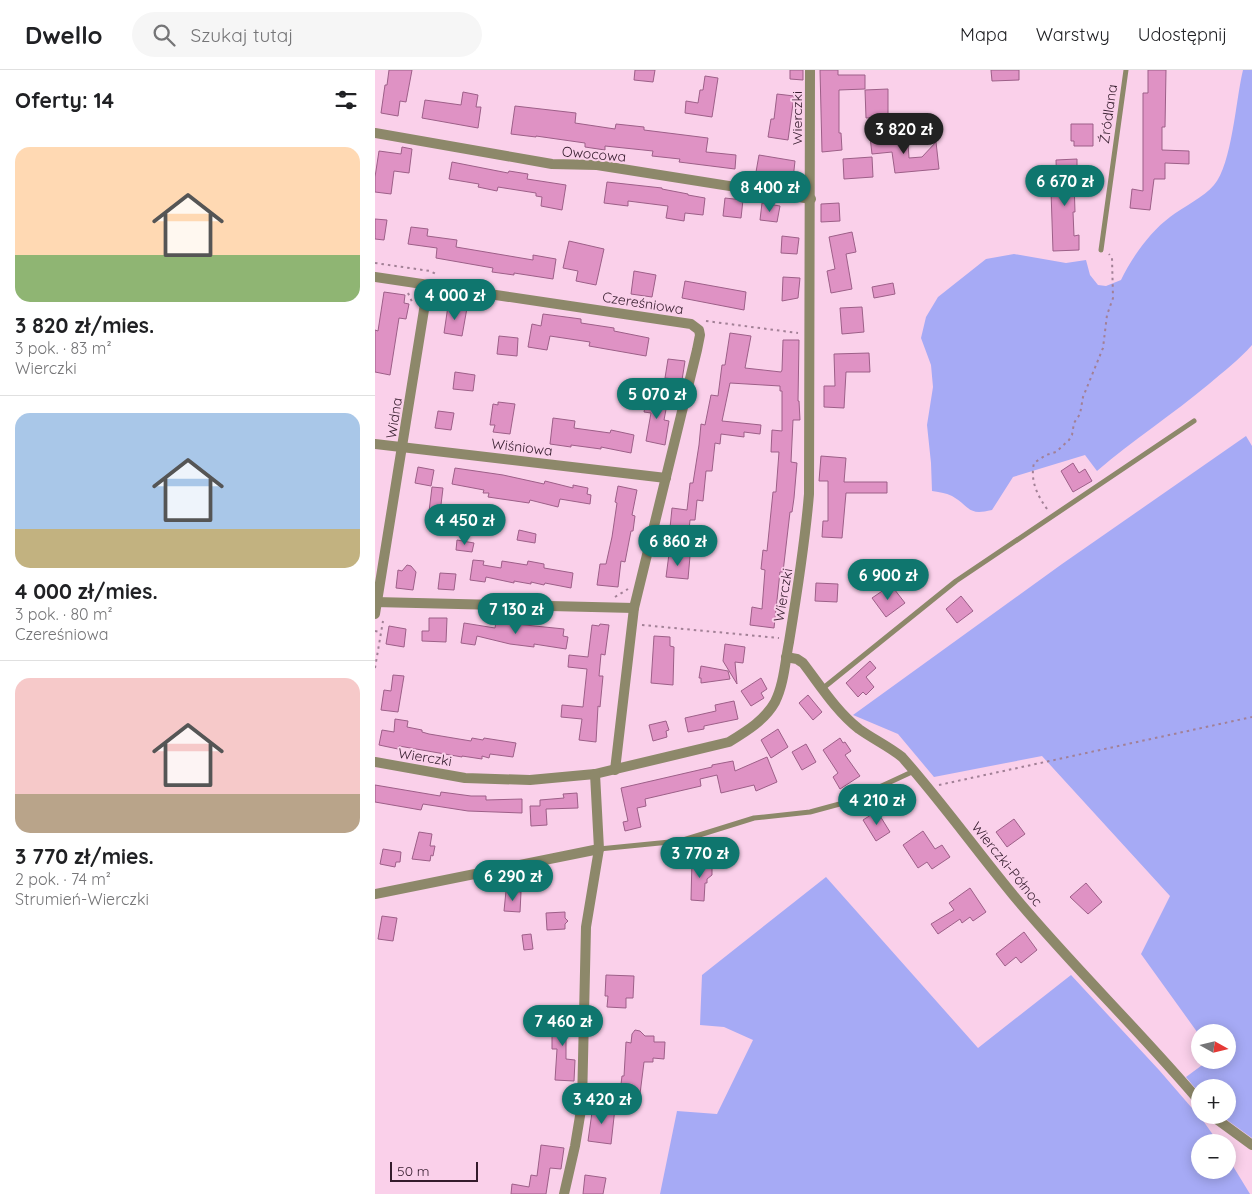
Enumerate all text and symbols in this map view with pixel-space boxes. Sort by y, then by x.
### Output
search box [132,12,482,57]
text: Dwello [25,20,102,50]
icon: search [150,21,178,49]
text: Szukaj tutaj [190,23,293,47]
text: Mapa [960,23,1008,46]
text: Warstwy [1036,23,1110,46]
text: Udostępnij [1138,23,1227,46]
street label: Źródlana [1095,83,1121,145]
icon: filters [332,86,360,114]
text: Oferty: 14 [15,87,114,113]
street label: Wierczki [788,91,806,145]
pin: 3 820 zł [852,112,956,155]
text: 3 820 zł [875,119,933,139]
street label: Owocowa [561,142,627,166]
pin: 6 670 zł [1013,164,1117,207]
pin: 8 400 zł [718,170,822,213]
text: 6 670 zł [1036,171,1094,191]
text: 8 400 zł [741,177,799,197]
icon: home [143,180,233,270]
pin: 4 000 zł [403,278,507,321]
text: 4 000 zł [425,285,485,305]
street label: Czereśniowa [601,288,685,318]
text: 3 820 zł/mies. [15,312,154,338]
text: 3 pok. · 83 m² [15,338,111,358]
text: Wierczki [15,358,77,378]
pin: 5 070 zł [605,378,709,420]
text: 5 070 zł [628,384,686,404]
street label: Widna [382,396,406,440]
street label: Wiśniowa [490,434,554,460]
icon: home [143,445,233,535]
pin: 4 450 zł [413,504,517,546]
text: 4 450 zł [436,510,494,530]
pin: 6 860 zł [626,524,730,567]
text: 6 860 zł [649,531,707,551]
pin: 6 900 zł [836,558,940,601]
text: 6 900 zł [859,565,917,585]
street label: Wierczki [769,567,797,623]
text: 4 000 zł/mies. [15,578,158,604]
pin: 7 130 zł [464,592,568,635]
text: 7 130 zł [489,599,543,619]
text: 3 pok. · 80 m² [15,604,113,624]
text: Czereśniowa [15,624,108,644]
icon: home [143,710,233,800]
street label: Wierczki [397,744,453,770]
pin: 4 210 zł [825,784,929,826]
text: 4 210 zł [849,790,905,810]
street label: Wierczki-Północ [968,818,1046,910]
pin: 3 770 zł [648,836,752,879]
text: 3 770 zł/mies. [15,843,154,869]
text: 3 770 zł [671,843,729,863]
pin: 6 290 zł [461,860,565,902]
text: 6 290 zł [484,866,542,886]
text: 2 pok. · 74 m² [15,869,111,889]
text: Strumień-Wierczki [15,889,149,909]
pin: 7 460 zł [511,1004,615,1047]
text: 7 460 zł [534,1011,592,1031]
north arrow [1191,1024,1236,1069]
map controls [1191,1024,1236,1179]
button: + [1191,1079,1236,1124]
pin: 3 420 zł [550,1082,654,1125]
text: 3 420 zł [573,1089,631,1109]
button: − [1191,1134,1236,1179]
scale bar [390,1159,477,1182]
text: 50 m [397,1162,430,1180]

